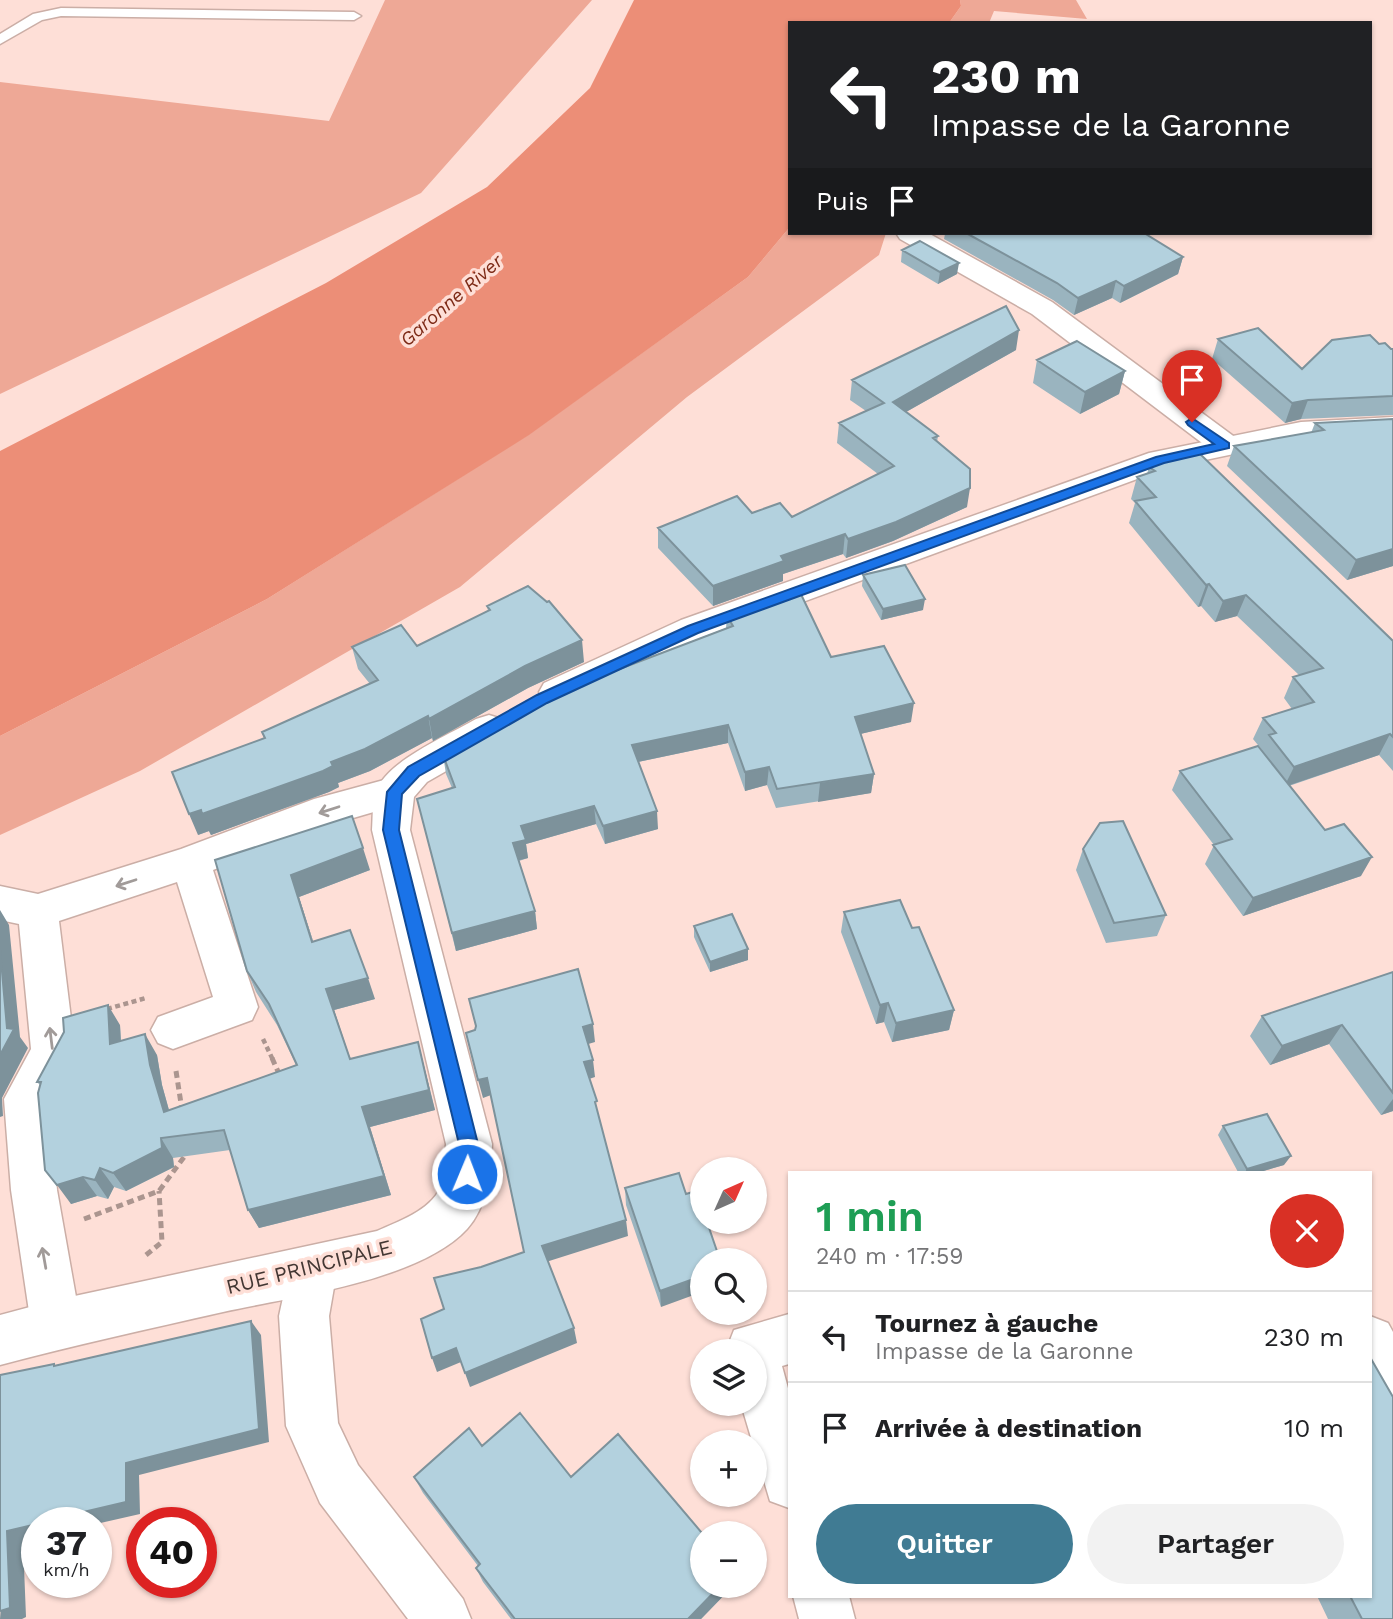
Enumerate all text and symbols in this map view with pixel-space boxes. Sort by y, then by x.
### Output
text: 230 m [931,47,1081,105]
icon: left [816,49,907,140]
text: Impasse de la Garonne [931,106,1291,144]
icon: arrive [883,182,921,220]
text: Puis [816,186,869,216]
water label: Garonne River [395,249,508,351]
pin [1162,350,1222,422]
icon: arrive [1173,361,1211,399]
one-way arrow [318,804,340,817]
one-way arrow [116,877,138,890]
one-way arrow [45,1027,58,1050]
position arrow [430,1137,504,1211]
north arrow [690,1157,766,1234]
map controls [690,1157,767,1598]
text: 1 min [816,1192,924,1241]
button: close [1270,1194,1344,1268]
street label: RUE PRINCIPALE [223,1234,394,1299]
text: 240 m · 17:59 [816,1243,964,1270]
one-way arrow [37,1247,50,1270]
button: search [690,1248,767,1325]
text: Tournez à gauche [875,1308,1098,1338]
icon: left [816,1318,854,1356]
text: 230 m [1264,1322,1344,1352]
text: Impasse de la Garonne [875,1338,1134,1365]
button: layers [690,1339,767,1416]
icon: arrive [816,1409,854,1447]
text: Arrivée à destination [875,1413,1142,1443]
text: 10 m [1284,1413,1344,1443]
button: + [690,1430,767,1507]
button: Quitter [816,1504,1073,1584]
button: Partager [1087,1504,1344,1584]
speed limit sign: 40 [126,1507,217,1598]
button: − [690,1521,767,1598]
text: 37 [46,1522,87,1564]
text: km/h [43,1559,90,1580]

